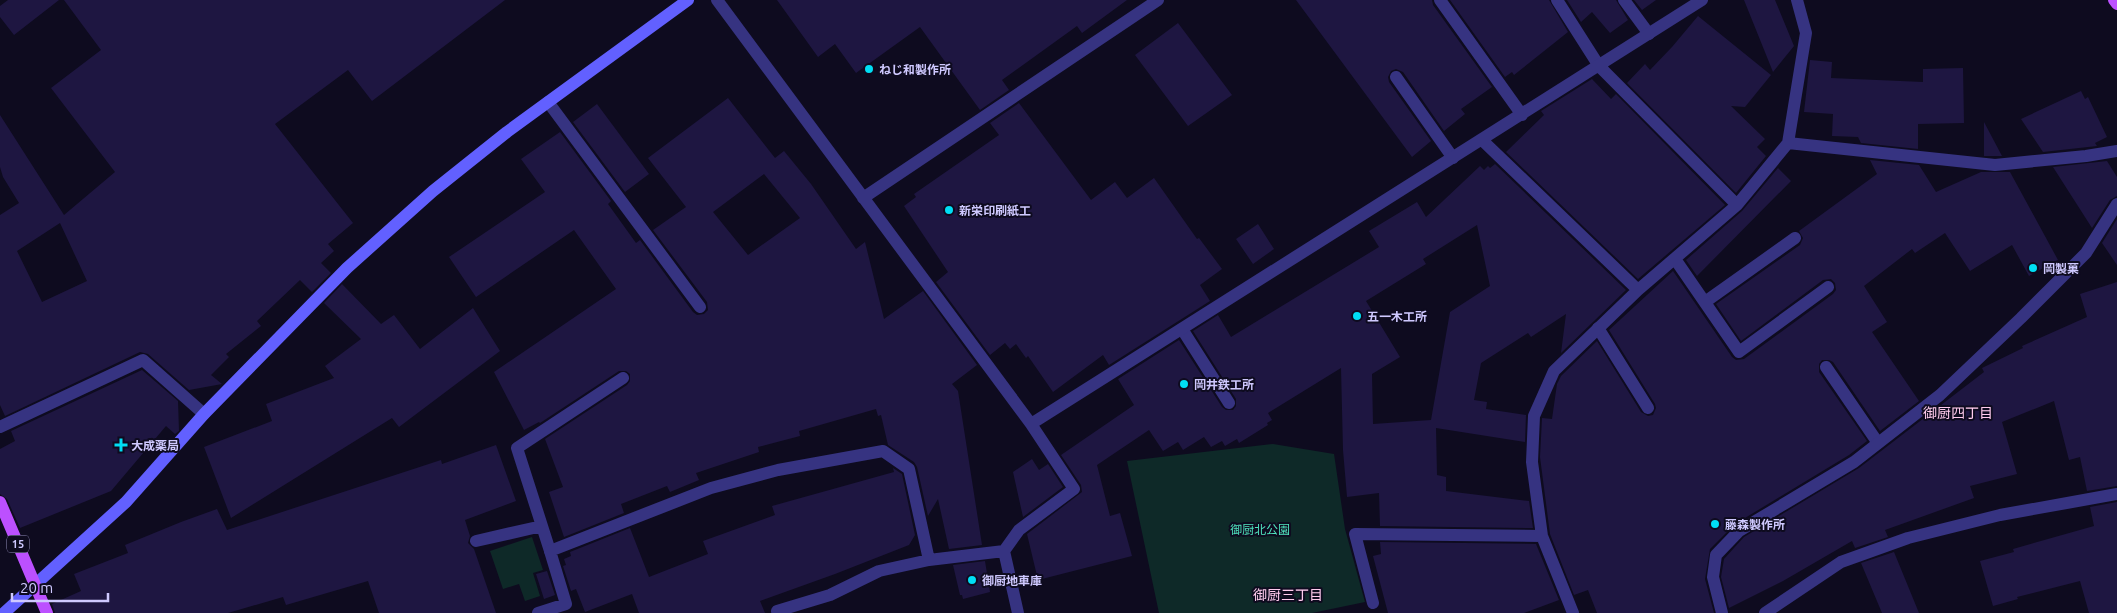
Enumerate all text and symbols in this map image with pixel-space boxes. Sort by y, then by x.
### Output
marker: ねじ和製作所 [863,63,875,75]
place label: ねじ和製作所 [879,63,951,76]
marker: 新栄印刷紙工 [943,204,955,216]
place label: 新栄印刷紙工 [959,204,1031,217]
marker: 岡製菓 [2027,262,2039,274]
place label: 岡製菓 [2043,262,2079,275]
marker: 五一木工所 [1351,310,1363,322]
place label: 五一木工所 [1367,310,1427,323]
marker: 岡井鉄工所 [1178,378,1190,390]
place label: 岡井鉄工所 [1194,378,1254,391]
district label: 御厨四丁目 [1923,405,1993,421]
marker: 大成薬局 [115,439,127,451]
place label: 大成薬局 [131,439,179,452]
marker: 藤森製作所 [1709,518,1721,530]
place label: 藤森製作所 [1725,518,1785,531]
park label: 御厨北公園 [1230,523,1290,536]
road number: 15 [7,536,29,552]
scale bar [12,570,109,602]
marker: 御厨地車庫 [966,574,978,586]
place label: 御厨地車庫 [982,574,1042,587]
text: 20 m [20,579,53,596]
district label: 御厨三丁目 [1253,587,1323,603]

